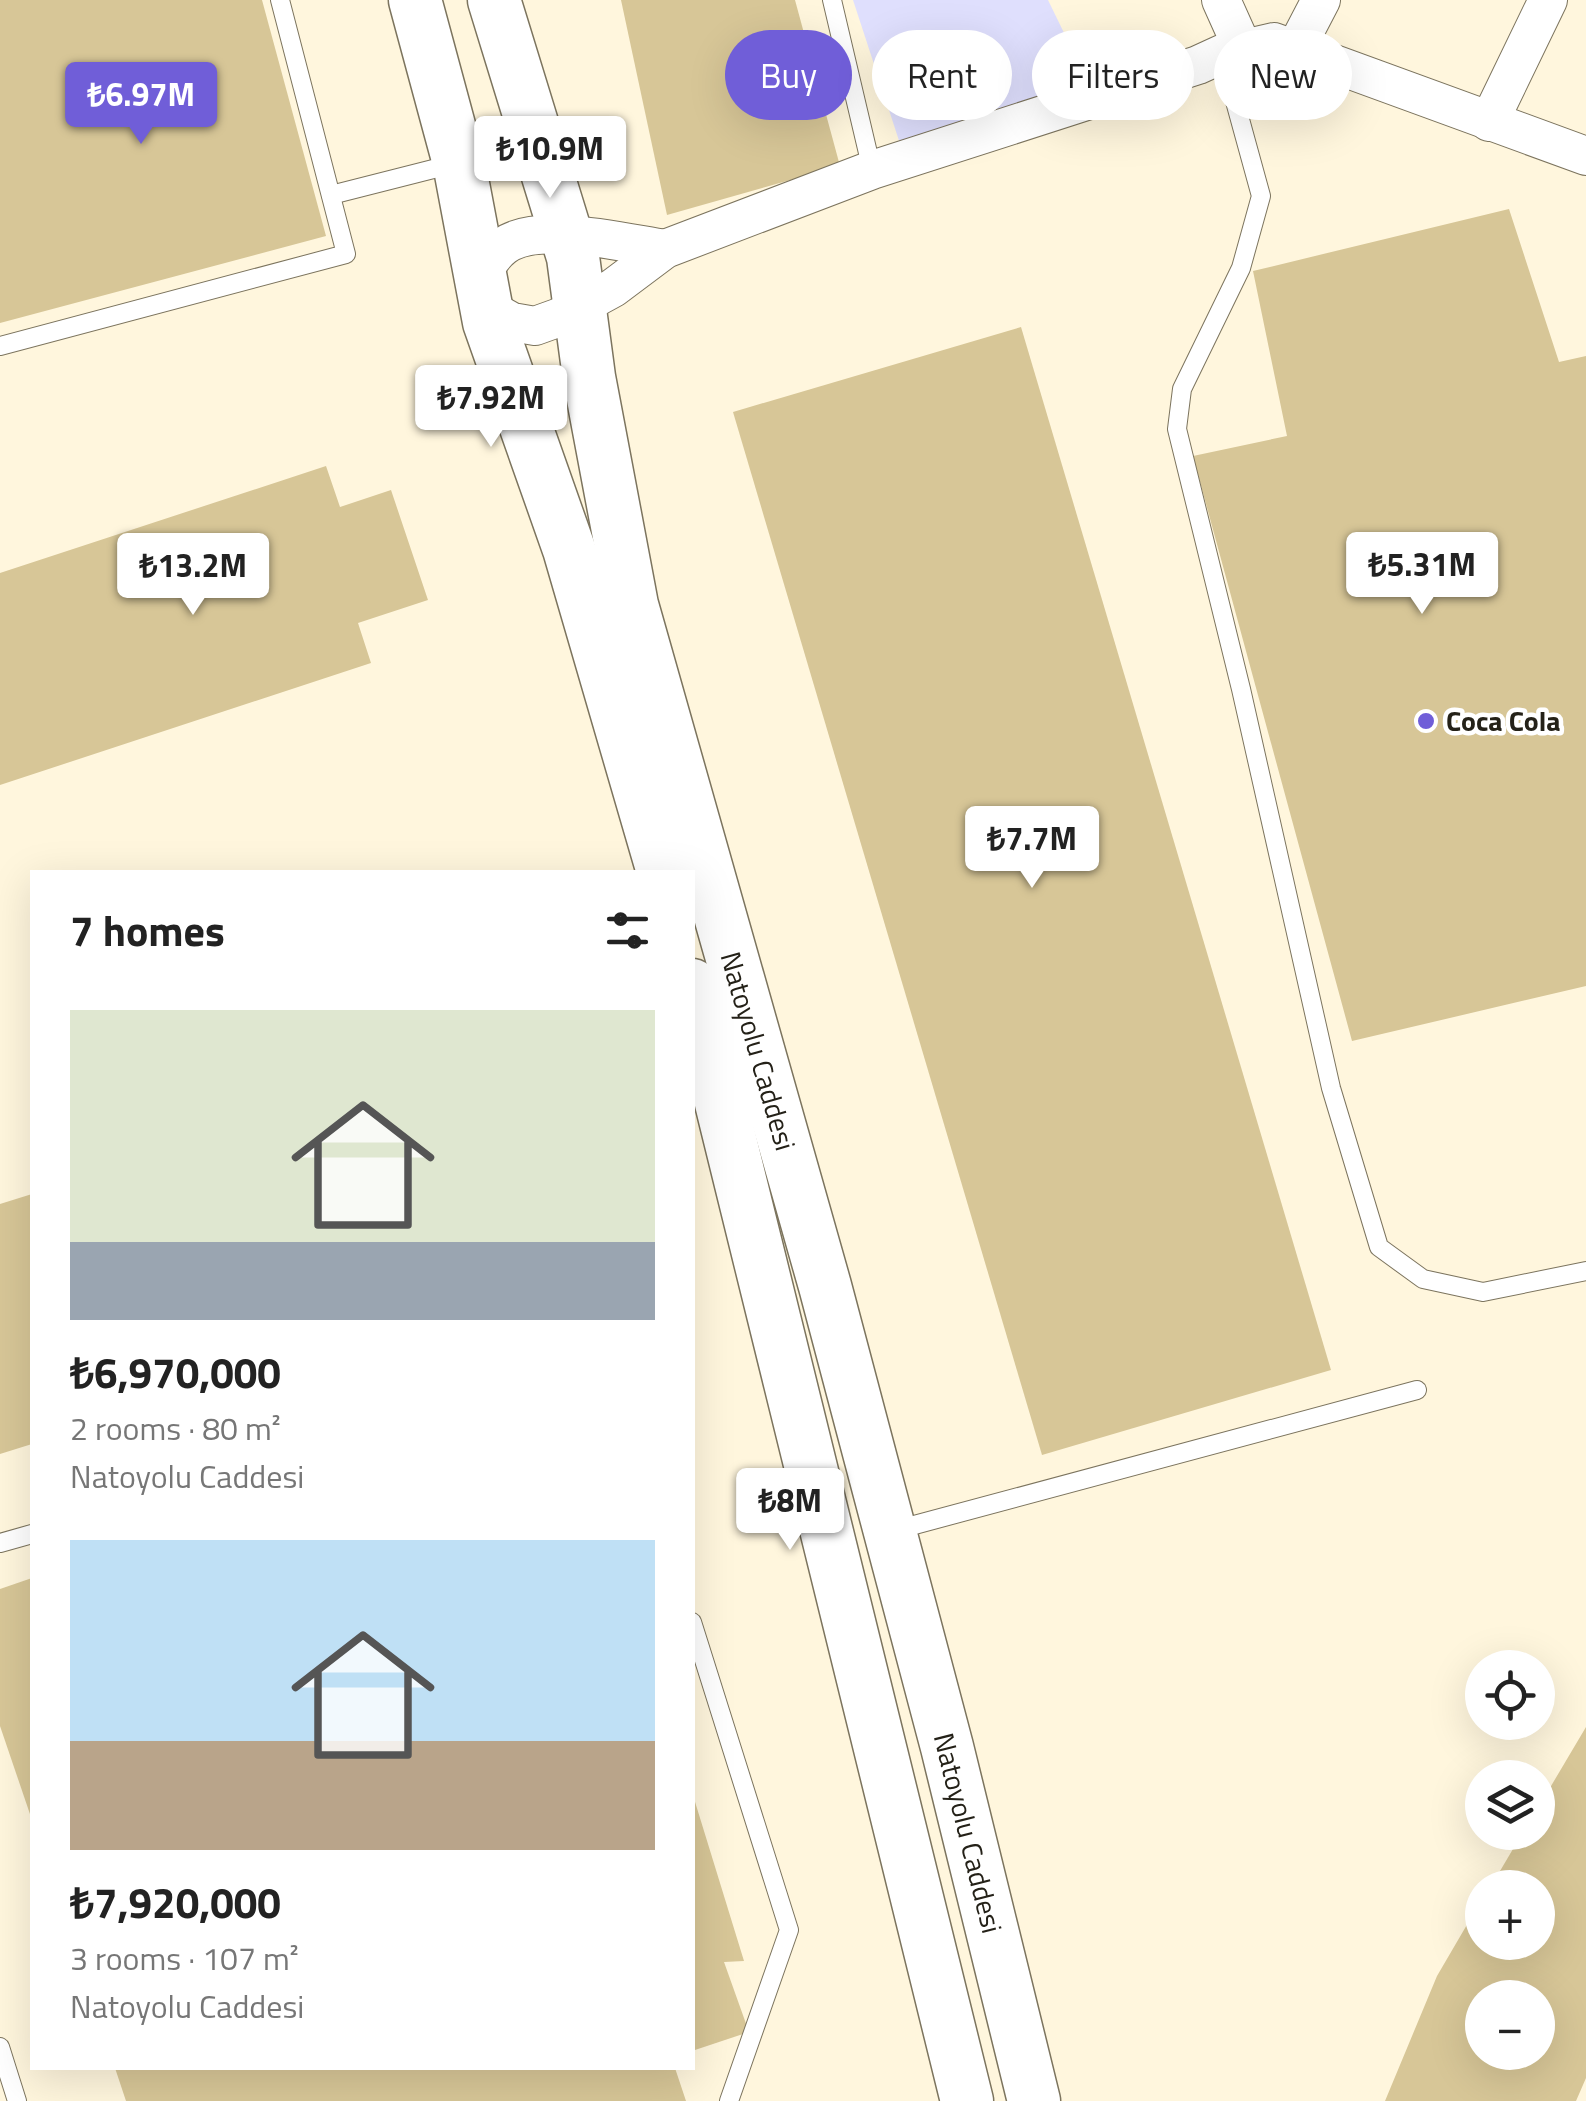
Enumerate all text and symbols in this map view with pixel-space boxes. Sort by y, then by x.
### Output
chip: Buy [725,30,852,120]
chip: Rent [872,30,1012,120]
chip: Filters [1032,30,1194,120]
chip: New [1214,30,1352,120]
pin: ₺6.97M [60,62,222,147]
text: ₺6.97M [87,70,195,118]
pin: ₺10.9M [469,116,631,201]
text: ₺10.9M [496,124,604,172]
pin: ₺7.92M [410,365,572,450]
text: ₺7.92M [437,373,545,421]
pin: ₺5.31M [1341,532,1503,617]
pin: ₺13.2M [112,533,274,618]
text: ₺5.31M [1368,540,1476,588]
text: ₺13.2M [139,541,247,589]
place label: Coca Cola [1446,699,1561,742]
marker: Coca Cola [1415,710,1437,732]
pin: ₺7.7M [962,806,1102,891]
text: ₺7.7M [987,814,1077,862]
text: 7 homes [70,898,225,962]
icon: filters [600,903,655,958]
street label: Natoyolu Caddesi [710,946,807,1155]
icon: home [273,1075,453,1255]
text: ₺6,970,000 [70,1340,281,1404]
text: 2 rooms · 80 m² [70,1404,281,1452]
text: Natoyolu Caddesi [70,1452,304,1500]
pin: ₺8M [742,1468,838,1553]
text: ₺8M [758,1476,822,1524]
icon: home [273,1605,453,1785]
map controls [1465,1650,1555,2070]
button: locate [1465,1650,1555,1740]
street label: Natoyolu Caddesi [923,1728,1014,1938]
button: layers [1465,1760,1555,1850]
text: ₺7,920,000 [70,1870,281,1934]
button: + [1465,1870,1555,1960]
text: 3 rooms · 107 m² [70,1934,299,1982]
button: − [1465,1980,1555,2070]
text: Natoyolu Caddesi [70,1982,304,2030]

